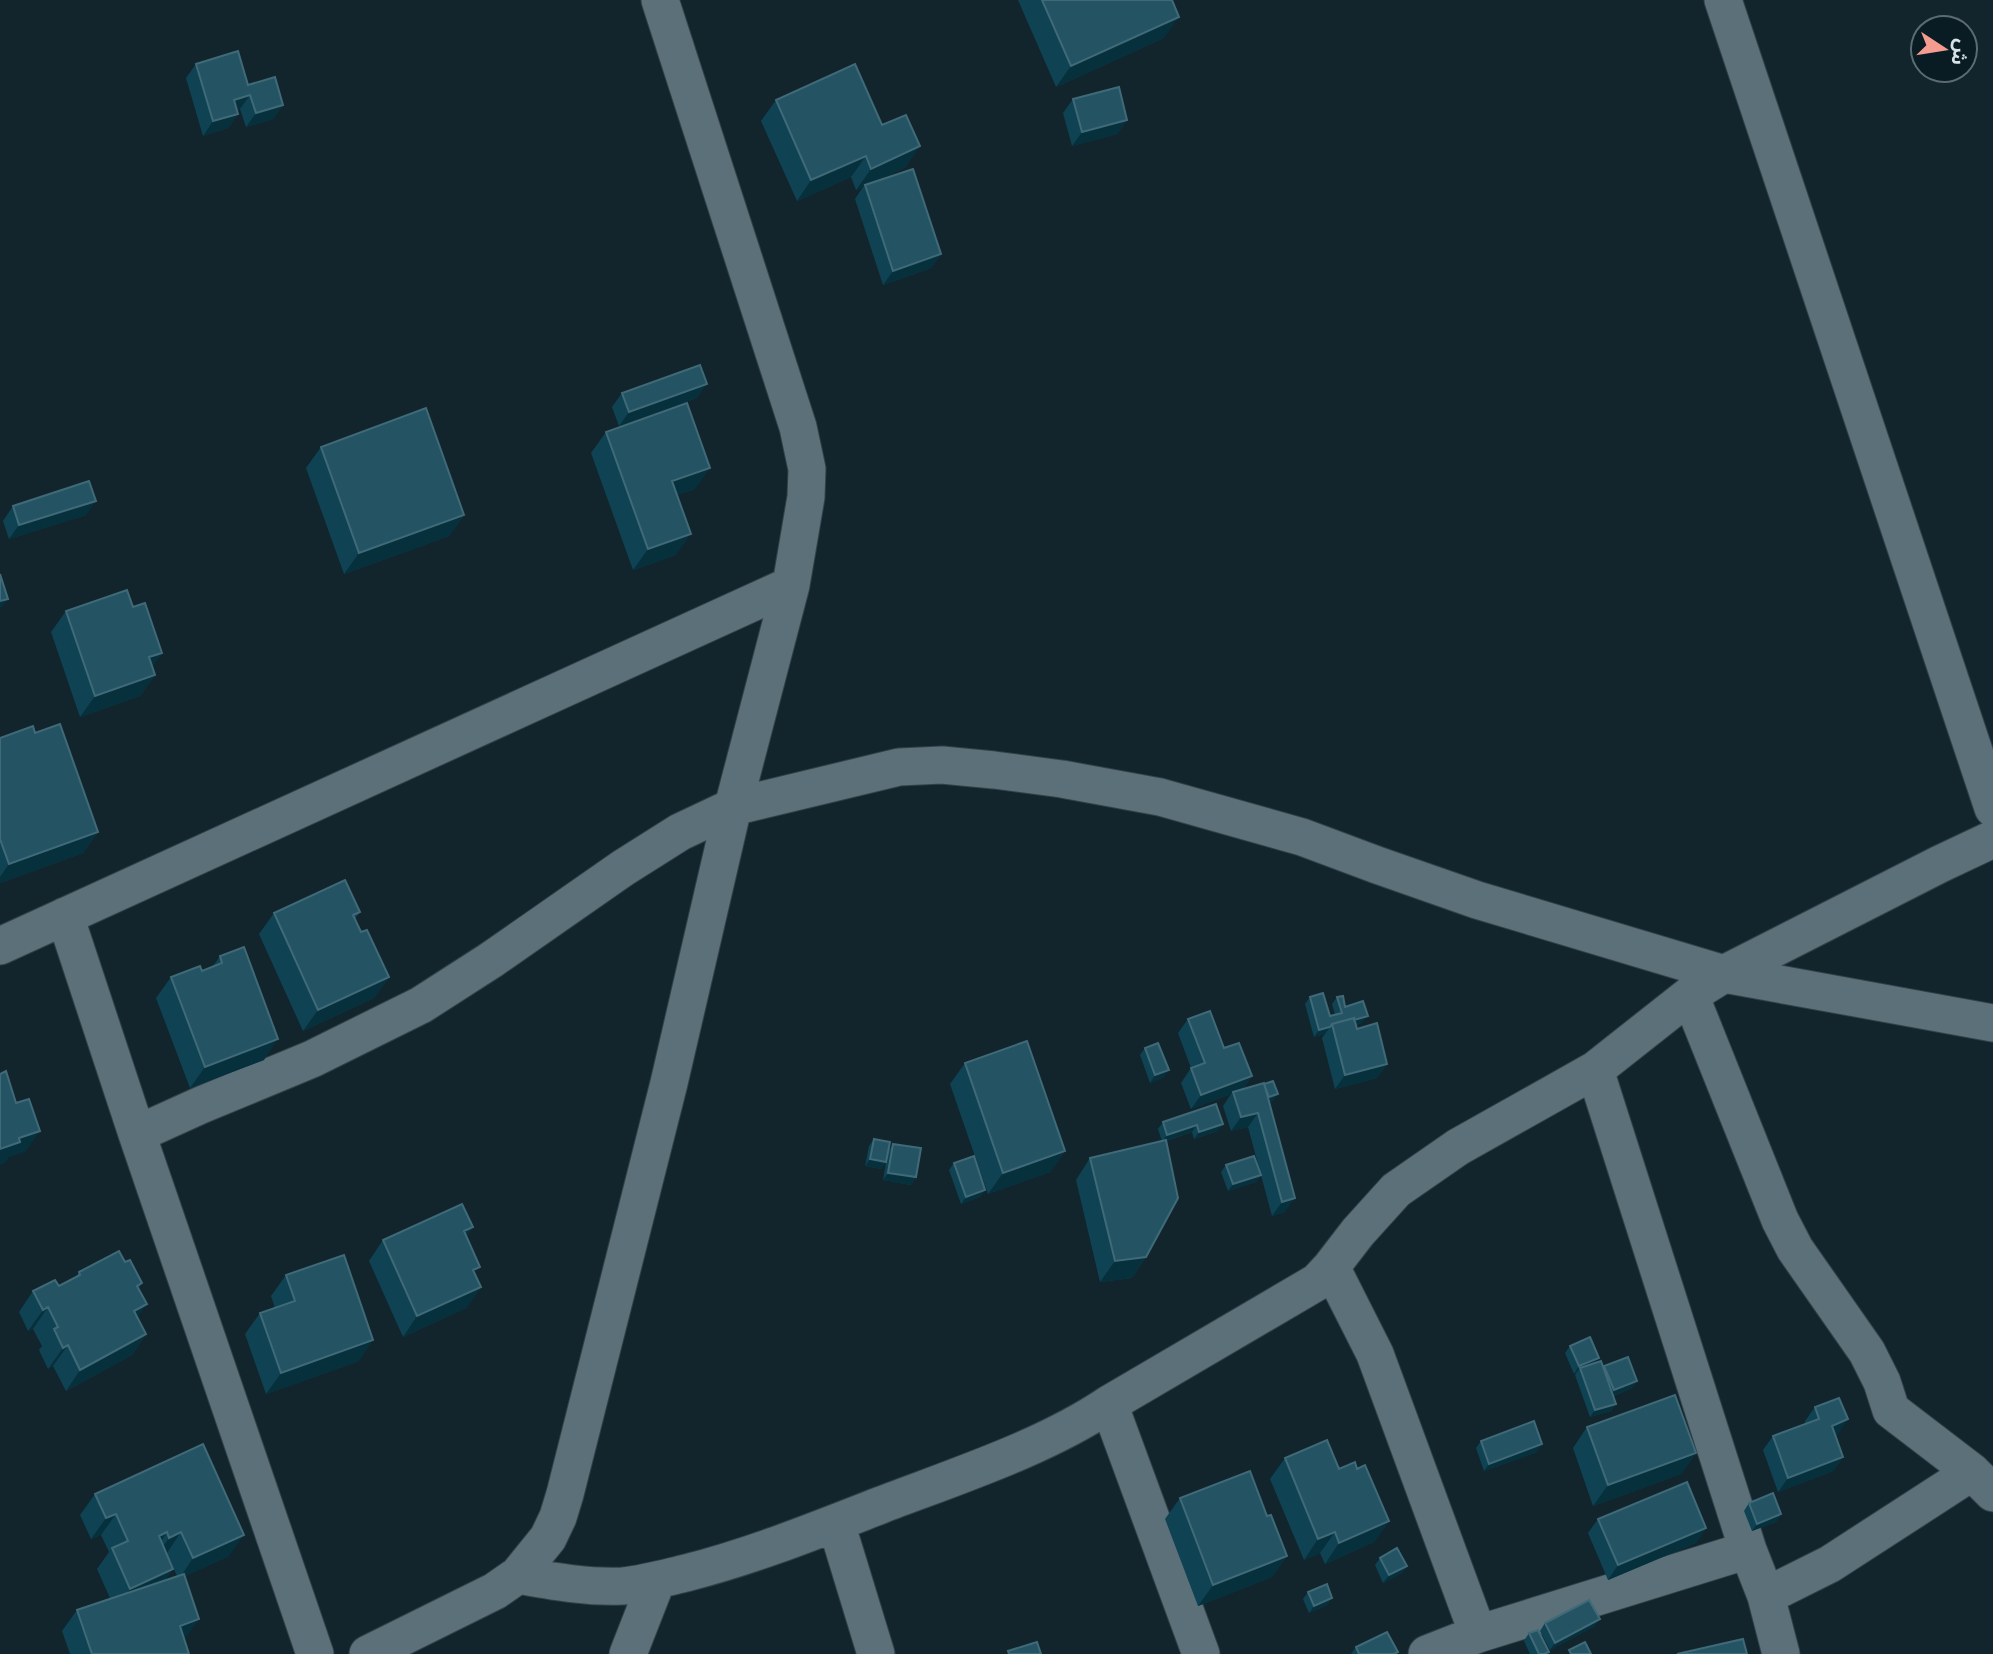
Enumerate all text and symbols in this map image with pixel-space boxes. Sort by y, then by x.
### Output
north arrow [1909,14,1979,84]
text: ش [1945,37,1975,68]

